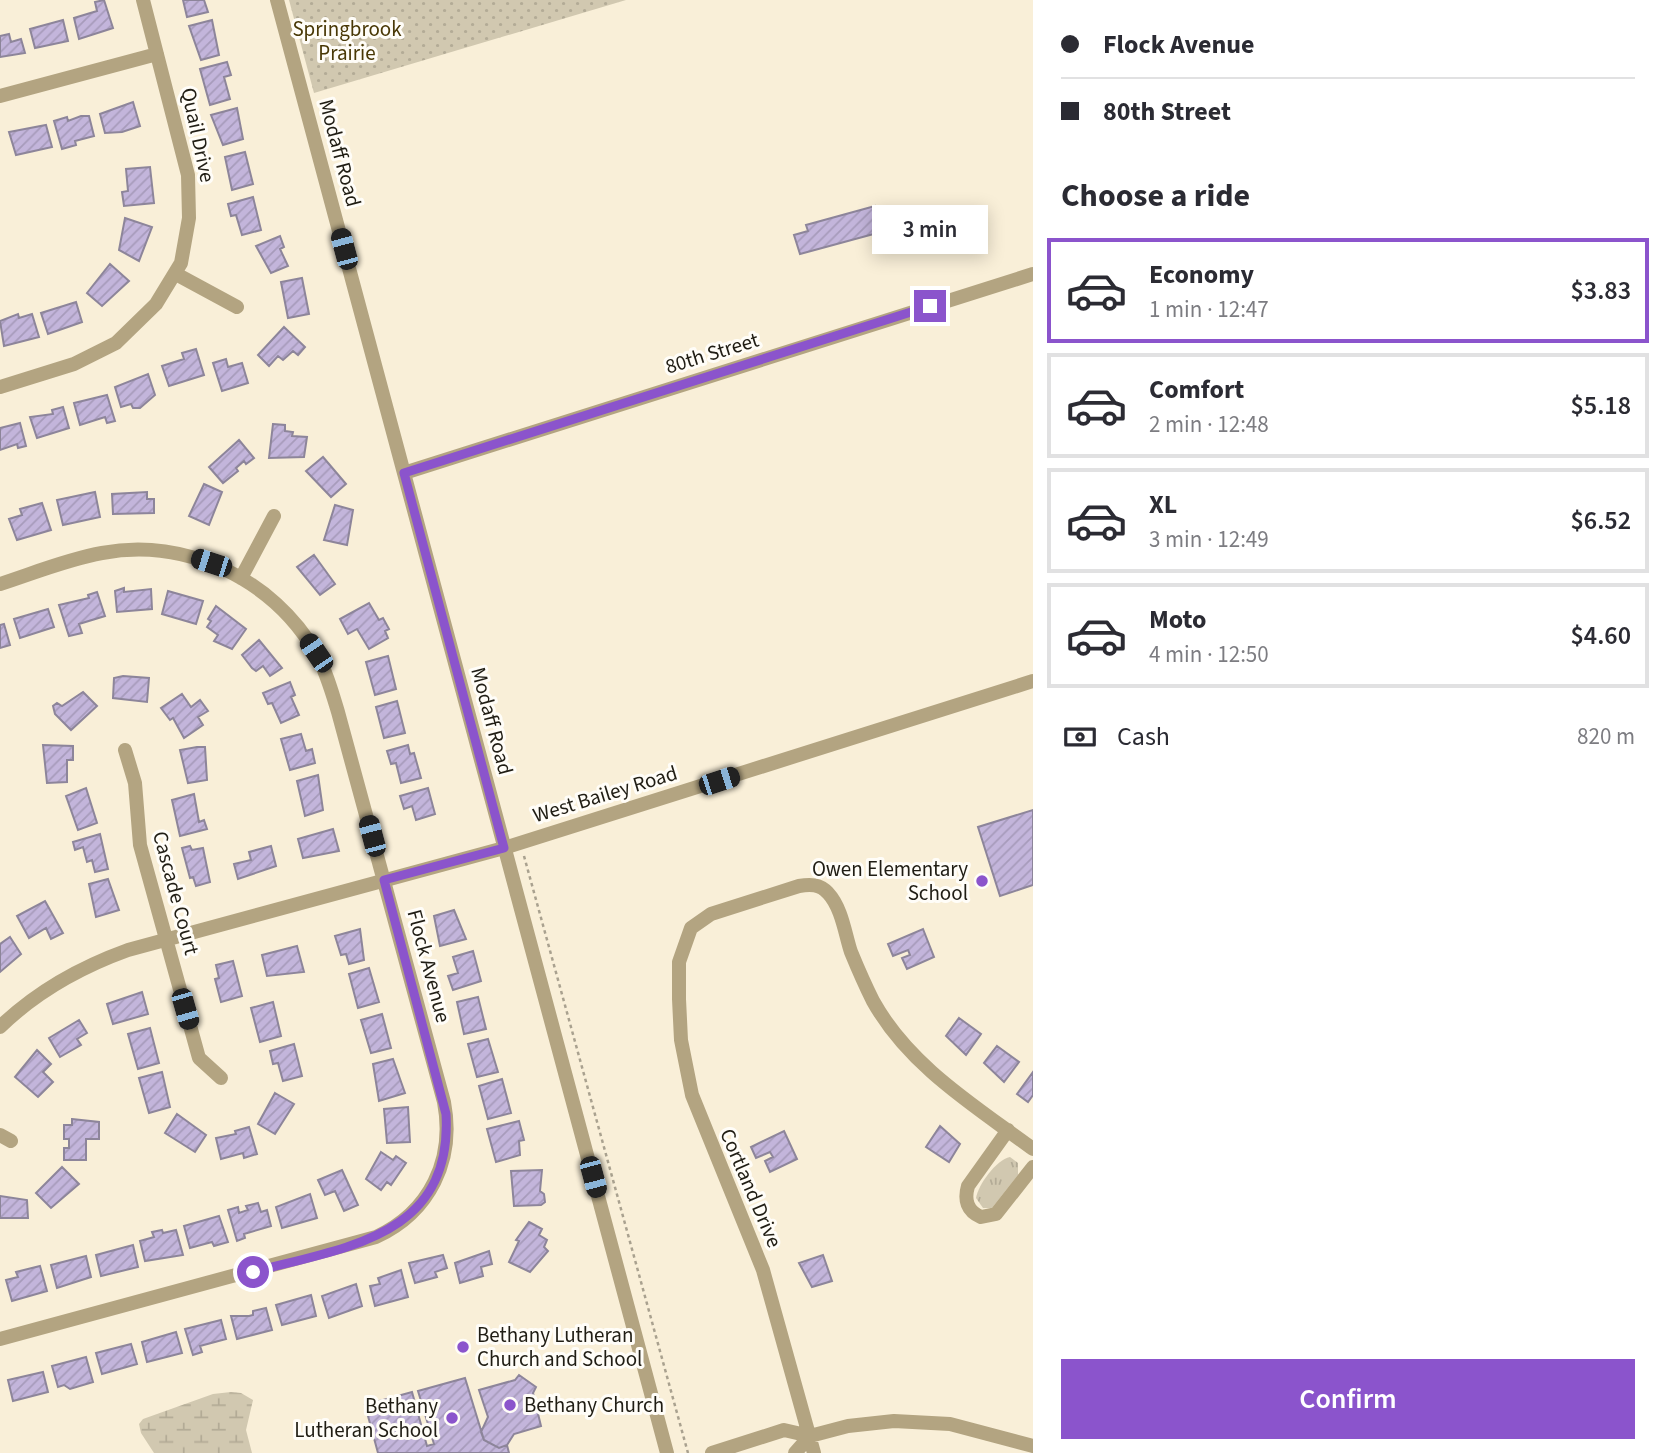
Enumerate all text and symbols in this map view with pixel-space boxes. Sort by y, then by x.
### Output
park label: Springbrook Prairie [292,14,402,68]
text: Flock Avenue [1103,26,1255,63]
street label: Quail Drive [173,85,223,185]
text: 80th Street [1103,93,1231,130]
street label: Modaff Road [311,96,369,210]
text: Choose a ride [1061,173,1250,219]
callout: 3 min [872,204,988,254]
text: 3 min [903,213,957,246]
car [329,226,360,272]
text: Economy [1149,256,1254,293]
icon: car [1065,259,1128,322]
text: $3.83 [1570,272,1631,309]
route end [914,290,946,322]
text: 1 min · 12:47 [1149,293,1269,326]
street label: 80th Street [662,325,762,381]
text: Comfort [1149,371,1244,408]
icon: car [1065,374,1128,437]
text: $5.18 [1570,387,1631,424]
text: 2 min · 12:48 [1149,408,1269,441]
text: XL [1149,486,1177,523]
icon: car [1065,489,1128,552]
text: $6.52 [1570,502,1631,539]
text: 3 min · 12:49 [1149,523,1269,556]
car [188,547,235,579]
text: Moto [1149,601,1206,638]
icon: car [1065,604,1128,667]
text: $4.60 [1570,617,1631,654]
car [296,630,337,676]
text: 4 min · 12:50 [1149,638,1269,671]
street label: Modaff Road [463,664,521,778]
icon: cash [1061,718,1099,756]
text: Cash [1117,718,1170,755]
text: 820 m [1577,720,1635,753]
street label: West Bailey Road [529,758,681,830]
car [696,765,743,797]
car [357,813,388,859]
street label: Cascade Court [145,828,207,958]
place label: Owen Elementary School [812,854,968,908]
marker: Owen Elementary School [974,873,990,889]
street label: Flock Avenue [399,906,459,1026]
car [170,986,201,1032]
street label: Cortland Drive [712,1124,790,1252]
car [578,1154,609,1200]
route start [237,1256,269,1288]
place label: Bethany Lutheran Church and School [477,1320,642,1374]
marker: Bethany Lutheran Church and School [455,1339,471,1355]
button: Confirm [1061,1359,1635,1439]
place label: Bethany Church [524,1390,664,1420]
place label: Bethany Lutheran School [294,1391,438,1445]
marker: Bethany Church [502,1397,518,1413]
marker: Bethany Lutheran School [444,1410,460,1426]

